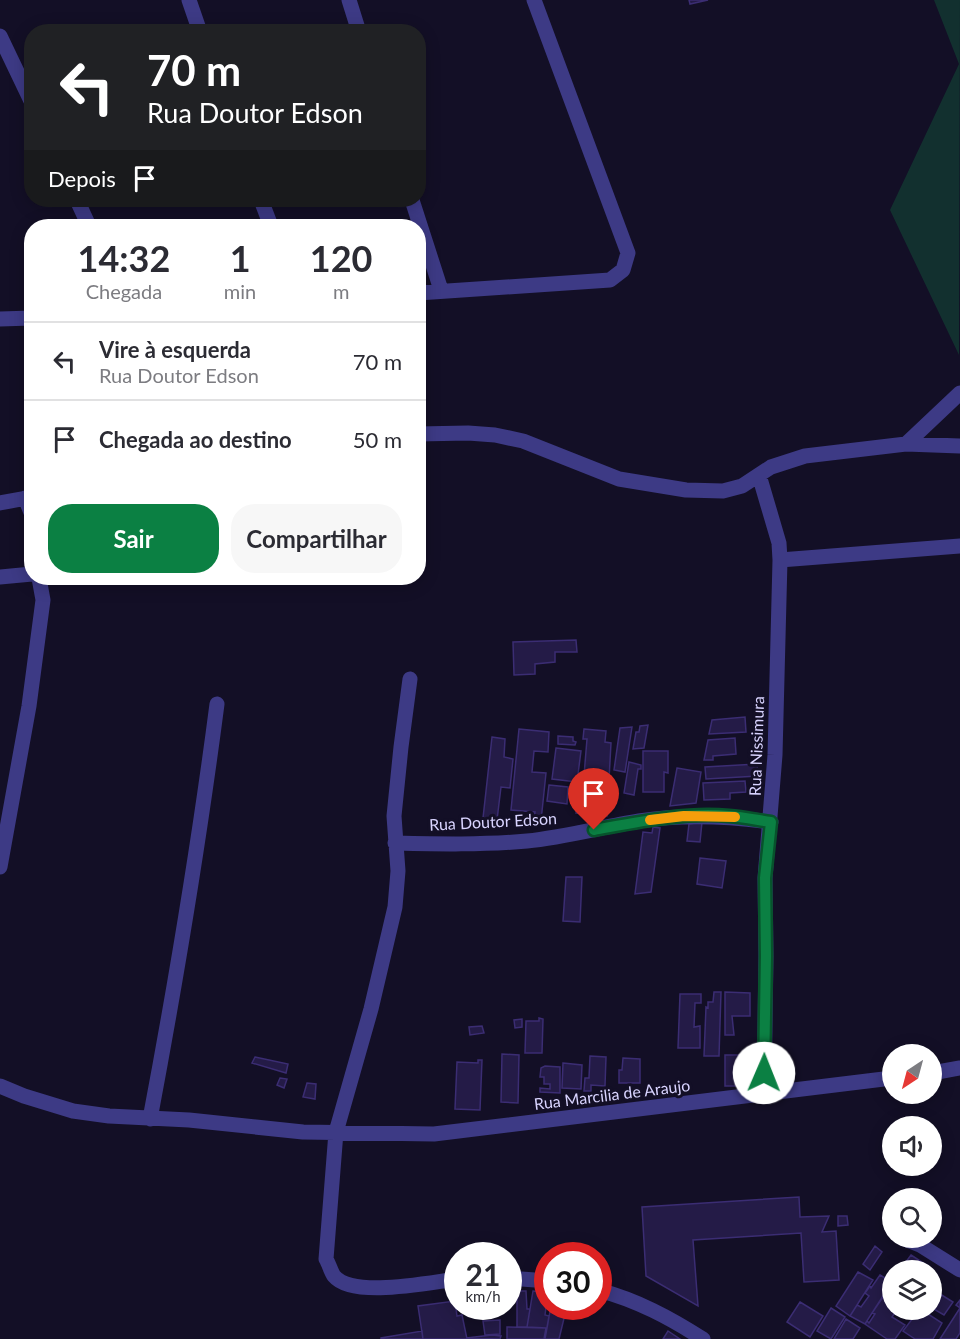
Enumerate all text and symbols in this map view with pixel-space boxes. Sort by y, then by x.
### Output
text: 70 m [147,45,241,95]
icon: left [48,48,126,126]
text: Rua Doutor Edson [147,96,363,129]
icon: arrive [128,162,161,195]
text: Depois [48,165,116,192]
text: 14:32 [78,236,170,280]
text: 1 [230,236,251,280]
text: 120 [310,236,372,280]
text: Chegada [86,279,162,303]
text: min [224,279,256,303]
text: m [333,279,349,303]
text: Vire à esquerda [99,336,251,363]
icon: left [48,345,81,378]
text: 70 m [353,348,402,375]
text: Rua Doutor Edson [99,363,259,387]
icon: arrive [48,423,81,456]
text: Chegada ao destino [99,426,292,453]
text: 50 m [353,426,402,453]
button: Sair [48,504,219,573]
button: Compartilhar [231,504,402,573]
street label: Rua Nissimura [745,696,767,796]
pin [568,768,619,830]
icon: arrive [577,777,610,810]
street label: Rua Doutor Edson [429,808,557,834]
position arrow [732,1041,796,1105]
north arrow [882,1044,942,1104]
map controls [882,1044,942,1320]
street label: Rua Marcilia de Araujo [533,1075,691,1113]
button: sound [882,1116,942,1176]
button: search [882,1188,942,1248]
speed limit sign: 30 [534,1242,612,1320]
text: 21 [466,1256,500,1292]
button: layers [882,1260,942,1320]
text: km/h [465,1287,501,1305]

